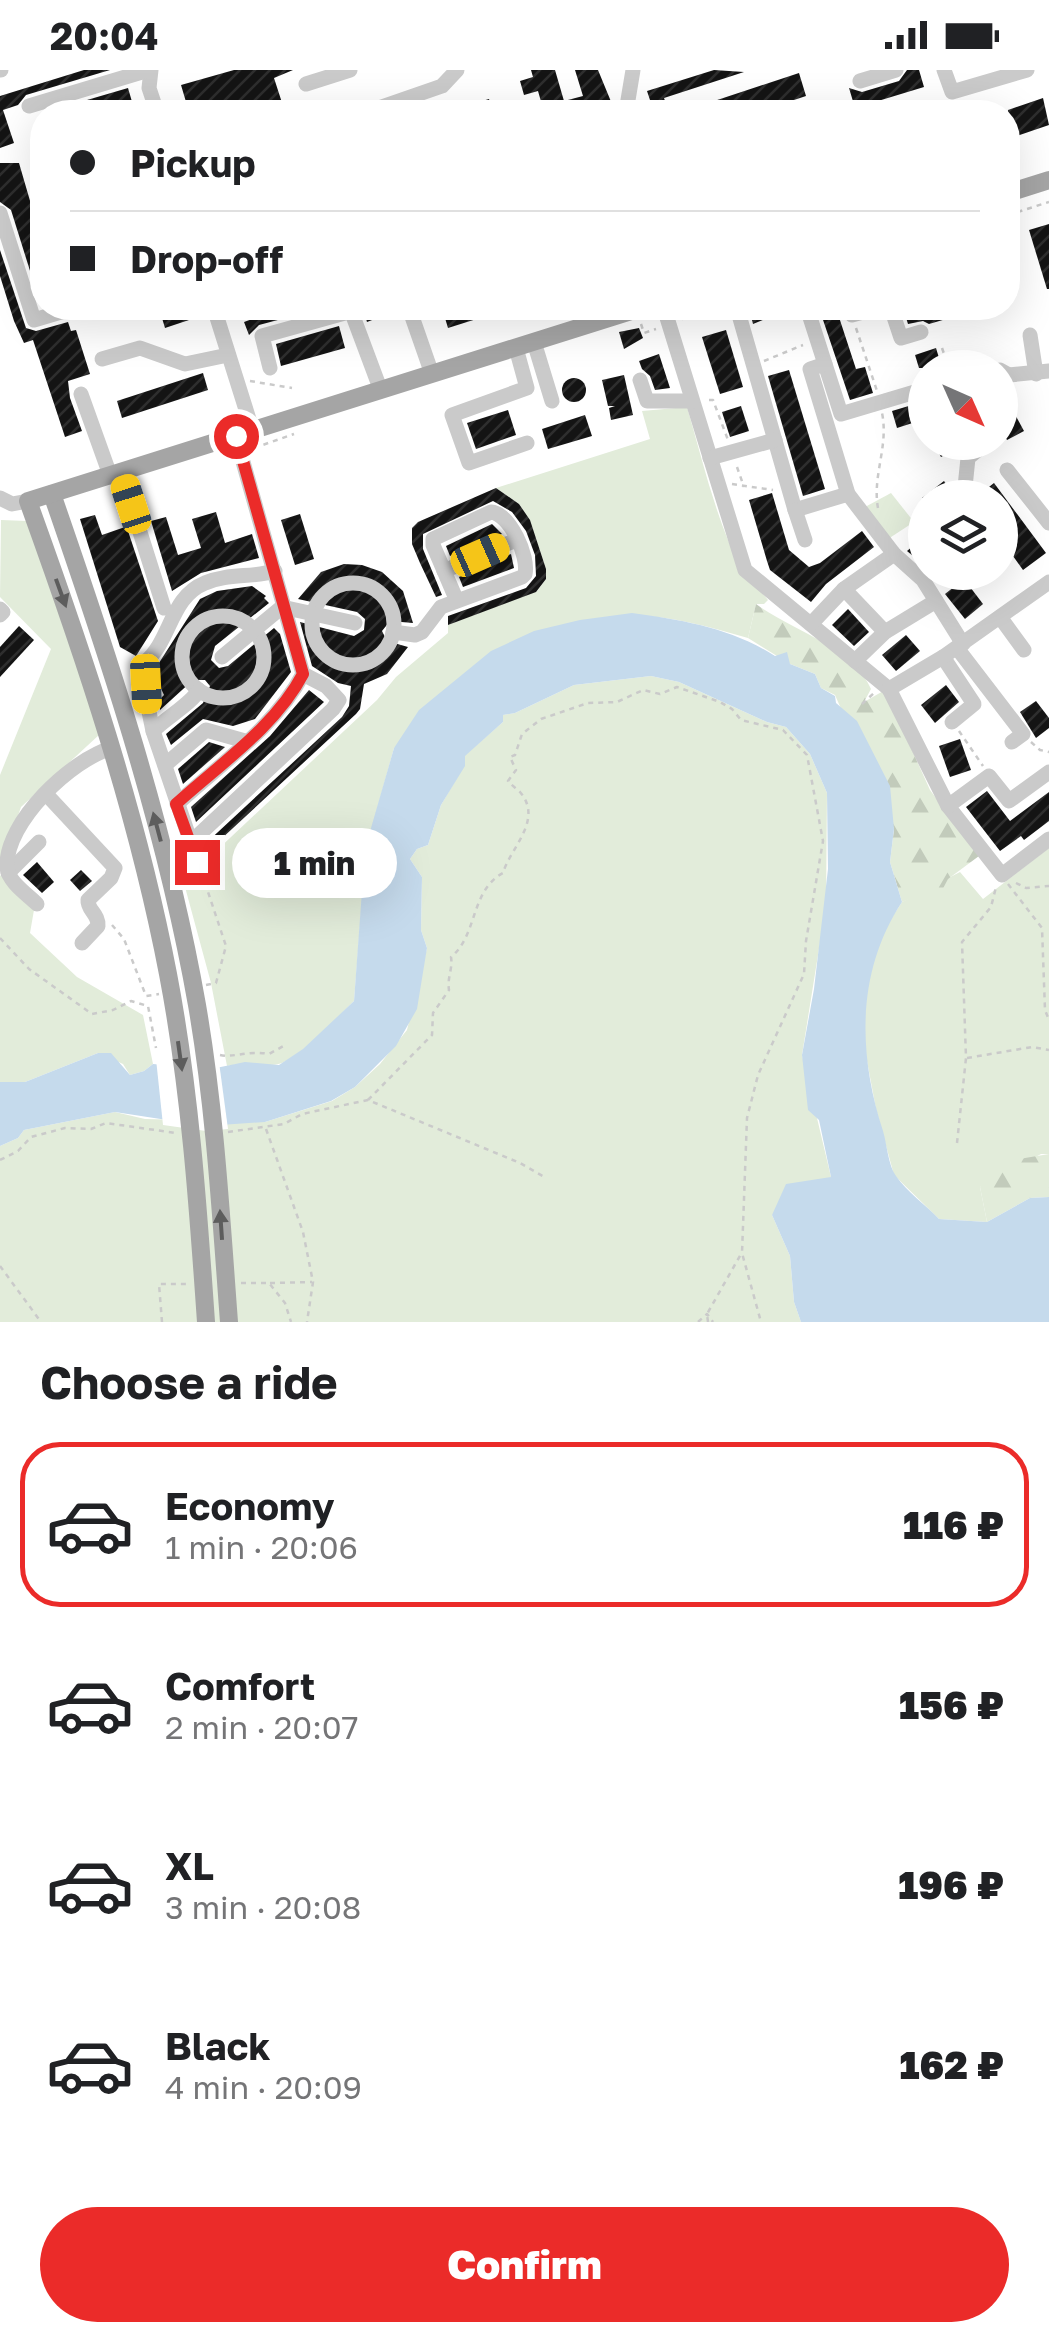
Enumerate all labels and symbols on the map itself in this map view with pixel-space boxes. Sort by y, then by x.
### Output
north arrow [908,350,1018,460]
route start [214,414,259,459]
car [107,471,155,537]
car [446,529,514,581]
one-way arrow [54,578,69,608]
car [129,653,163,715]
one-way arrow [149,811,165,842]
callout: 1 min [232,827,397,897]
route end [175,840,220,885]
one-way arrow [173,1041,189,1072]
one-way arrow [213,1208,229,1240]

